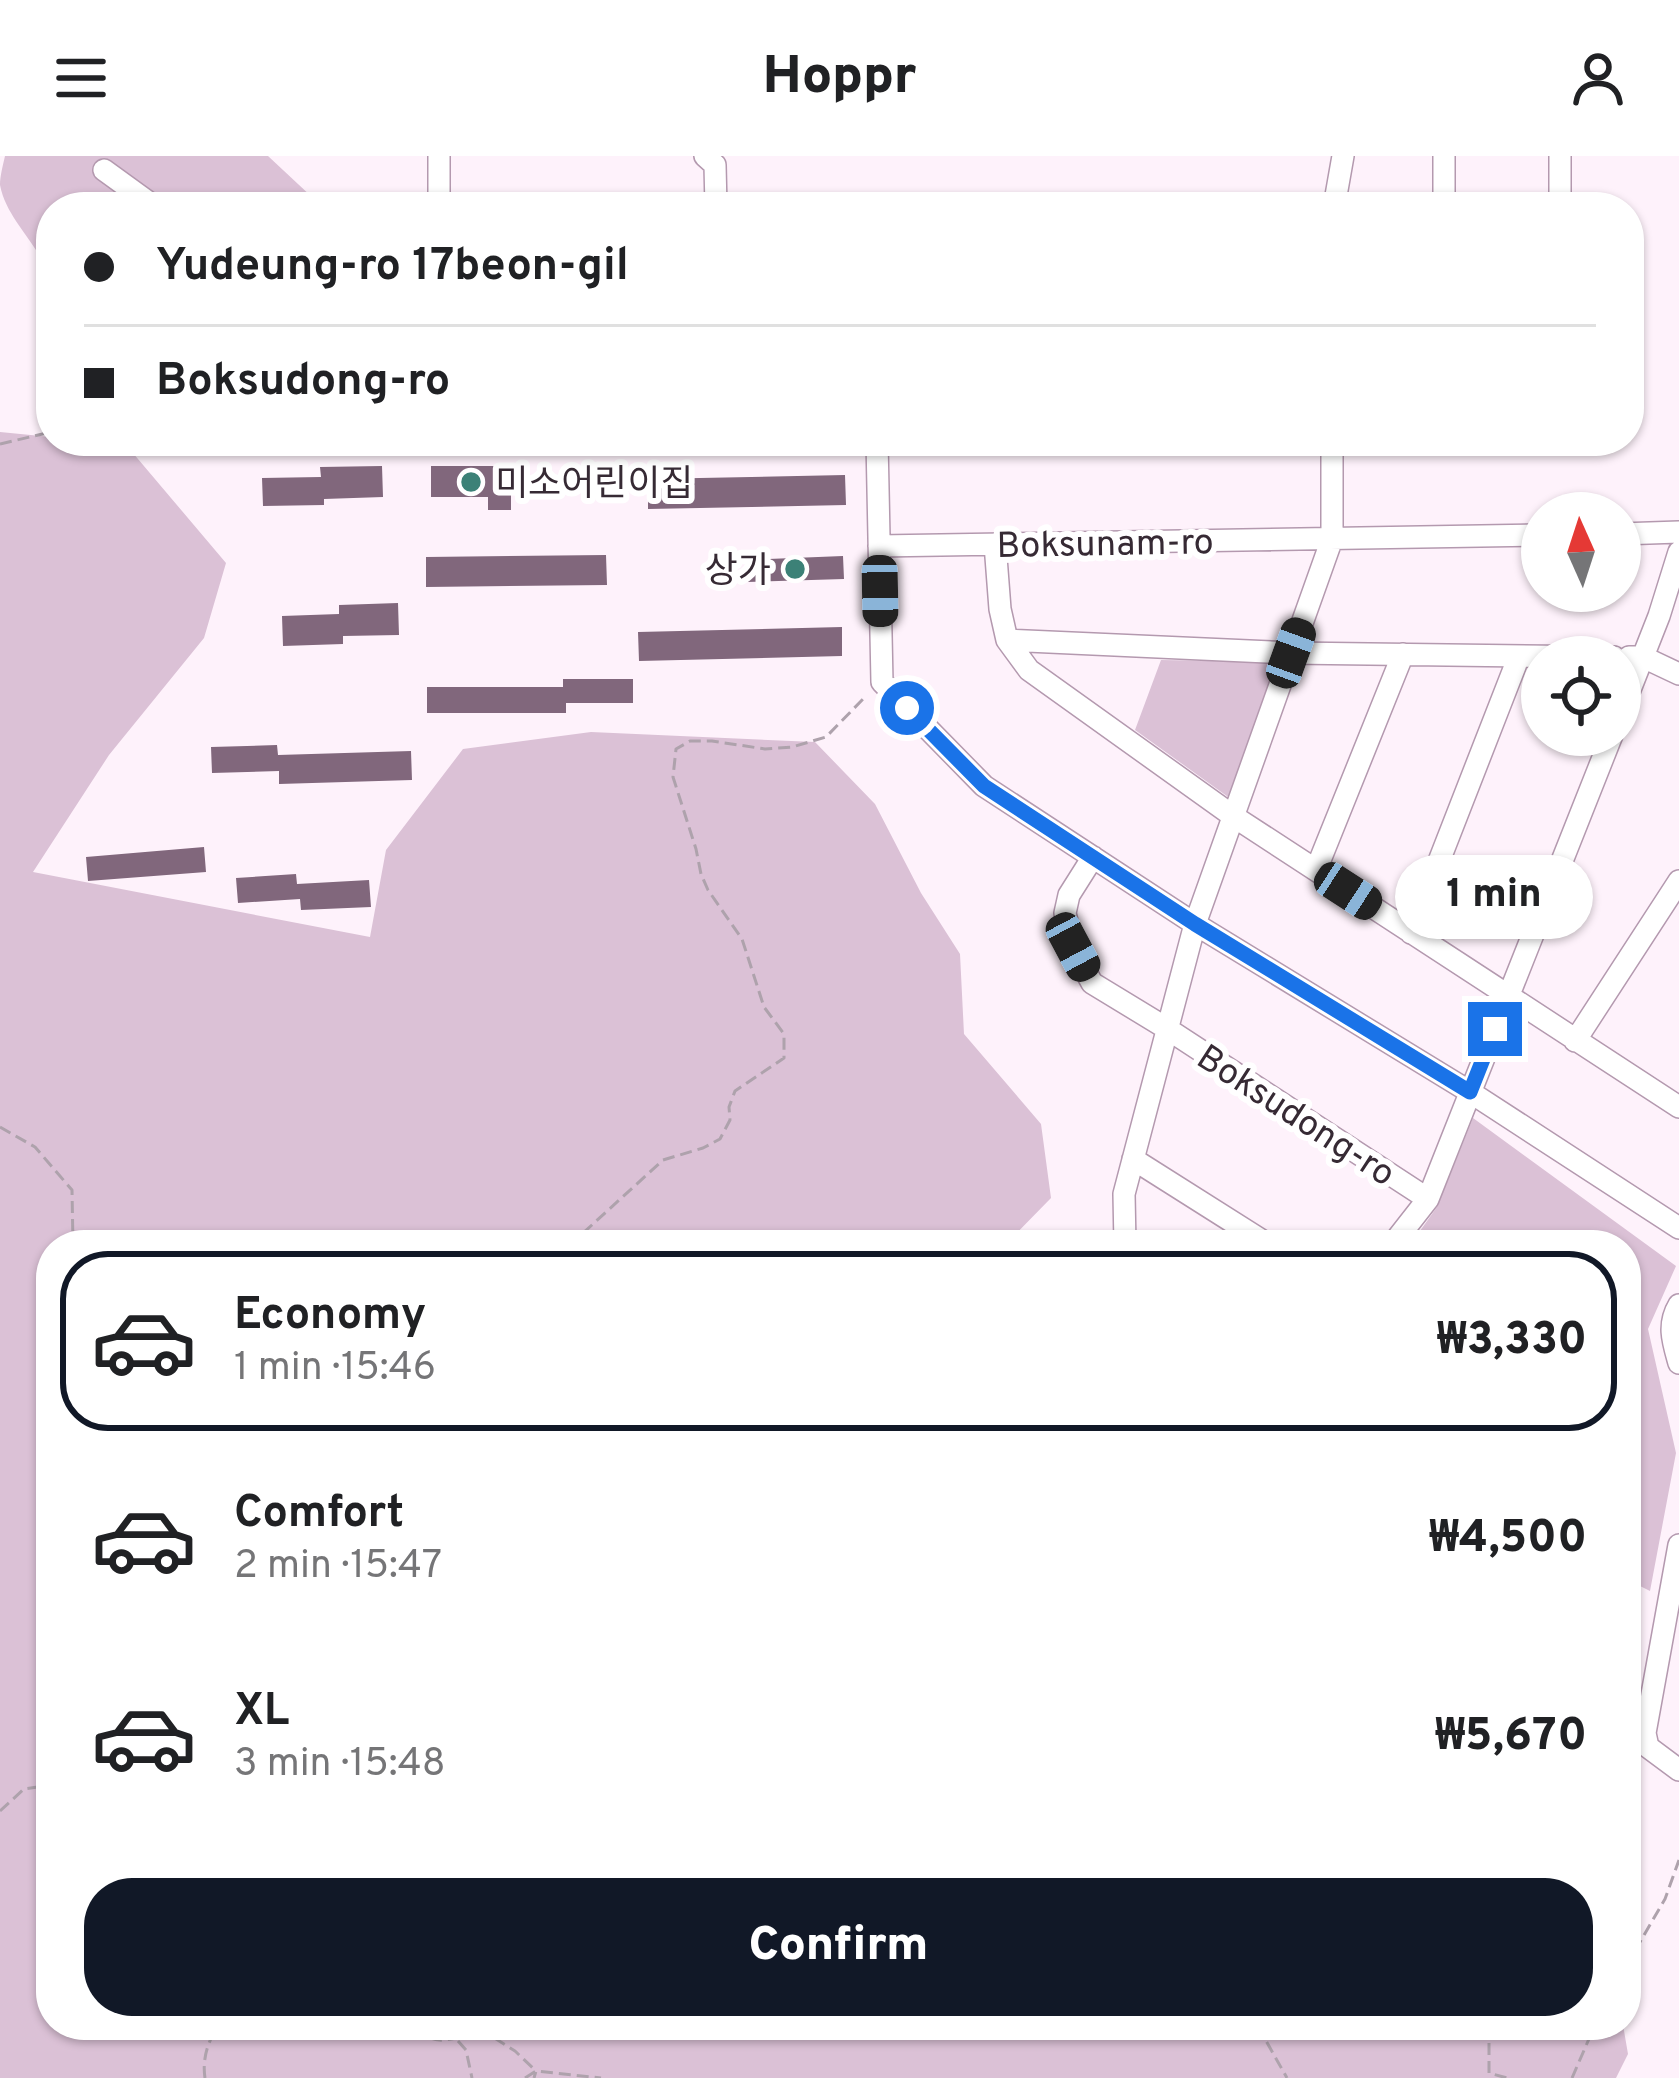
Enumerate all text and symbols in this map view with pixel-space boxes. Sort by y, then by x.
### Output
text: Hoppr [762,44,917,113]
icon: menu [48,45,114,111]
icon: person [1565,45,1631,111]
text: Yudeung-ro 17beon-gil [156,239,629,296]
text: Boksudong-ro [156,354,450,411]
place label: 미소어린이집 [495,463,694,509]
marker: 미소어린이집 [458,469,484,495]
north arrow [1521,492,1641,612]
map controls [1521,492,1641,756]
street label: Boksunam-ro [996,521,1214,571]
place label: 상가 [705,550,771,596]
car [861,555,899,627]
marker: 상가 [782,556,808,582]
car [1262,613,1320,693]
button: locate [1521,636,1641,756]
route start [880,681,934,735]
callout: 1 min [1396,855,1594,939]
car [1308,856,1388,926]
text: 1 min [1446,872,1542,921]
car [1040,907,1106,987]
route end [1468,1002,1522,1056]
street label: Boksudong-ro [1187,1036,1403,1199]
icon: car [90,1287,198,1395]
text: Economy [234,1288,426,1345]
text: ₩3,330 [1437,1313,1587,1370]
text: 1 min · 15:46 [234,1345,436,1394]
icon: car [90,1485,198,1593]
text: Comfort [234,1486,404,1543]
text: ₩4,500 [1429,1511,1587,1568]
text: 2 min · 15:47 [234,1543,442,1592]
icon: car [90,1683,198,1791]
text: XL [234,1684,289,1741]
text: ₩5,670 [1435,1709,1587,1766]
text: 3 min · 15:48 [234,1741,445,1790]
button: Confirm [84,1878,1593,2016]

